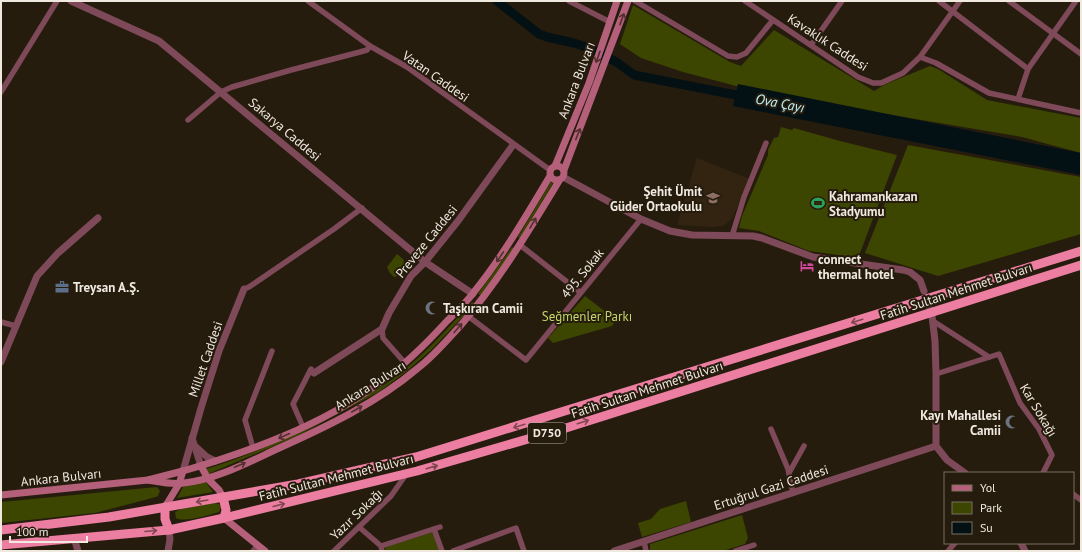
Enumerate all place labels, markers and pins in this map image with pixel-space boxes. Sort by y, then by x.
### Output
place label: Şehit Ümit Güder Ortaokulu [610,183,702,215]
place label: Kahramankazan Stadyumu [829,188,918,220]
school or university icon: Şehit Ümit Güder Ortaokulu [705,190,721,206]
sports icon: Kahramankazan Stadyumu [810,195,826,211]
place label: connect thermal hotel [818,251,894,283]
hotel icon: connect thermal hotel [799,258,815,274]
office icon: Treysan A.Ş. [54,279,70,295]
place label: Treysan A.Ş. [73,279,139,296]
mosque icon: Taşkıran Camii [424,300,440,316]
place label: Taşkıran Camii [443,300,523,317]
place label: Kayı Mahallesi Camii [920,407,1001,439]
mosque icon: Kayı Mahallesi Camii [1004,414,1020,430]

